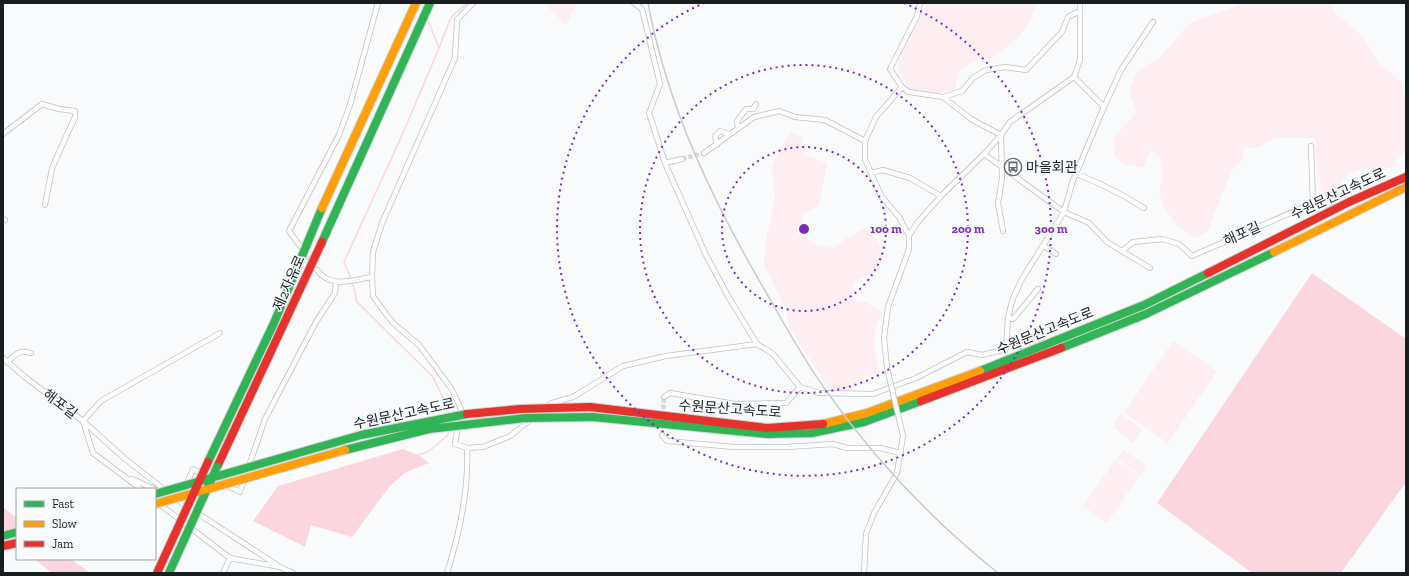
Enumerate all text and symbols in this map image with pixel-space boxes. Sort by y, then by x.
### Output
bus stop icon: 마을회관 [1003,157,1023,177]
place label: 마을회관 [1026,159,1078,176]
street label: 수원문산고속도로 [1288,164,1388,223]
street label: 해포길 [1221,218,1263,250]
centre of rings [797,222,811,236]
text: 100 m [870,222,902,236]
text: 200 m [951,222,985,236]
text: 300 m [1035,222,1068,236]
street label: 제2자유로 [269,253,309,313]
street label: 수원문산고속도로 [994,304,1096,358]
street label: 해포길 [39,386,81,422]
street label: 수원문산고속도로 [352,395,456,433]
street label: 수원문산고속도로 [678,397,782,421]
legend [16,488,156,560]
text: Fast [52,497,75,511]
text: Slow [52,517,78,531]
text: Jam [52,537,74,551]

